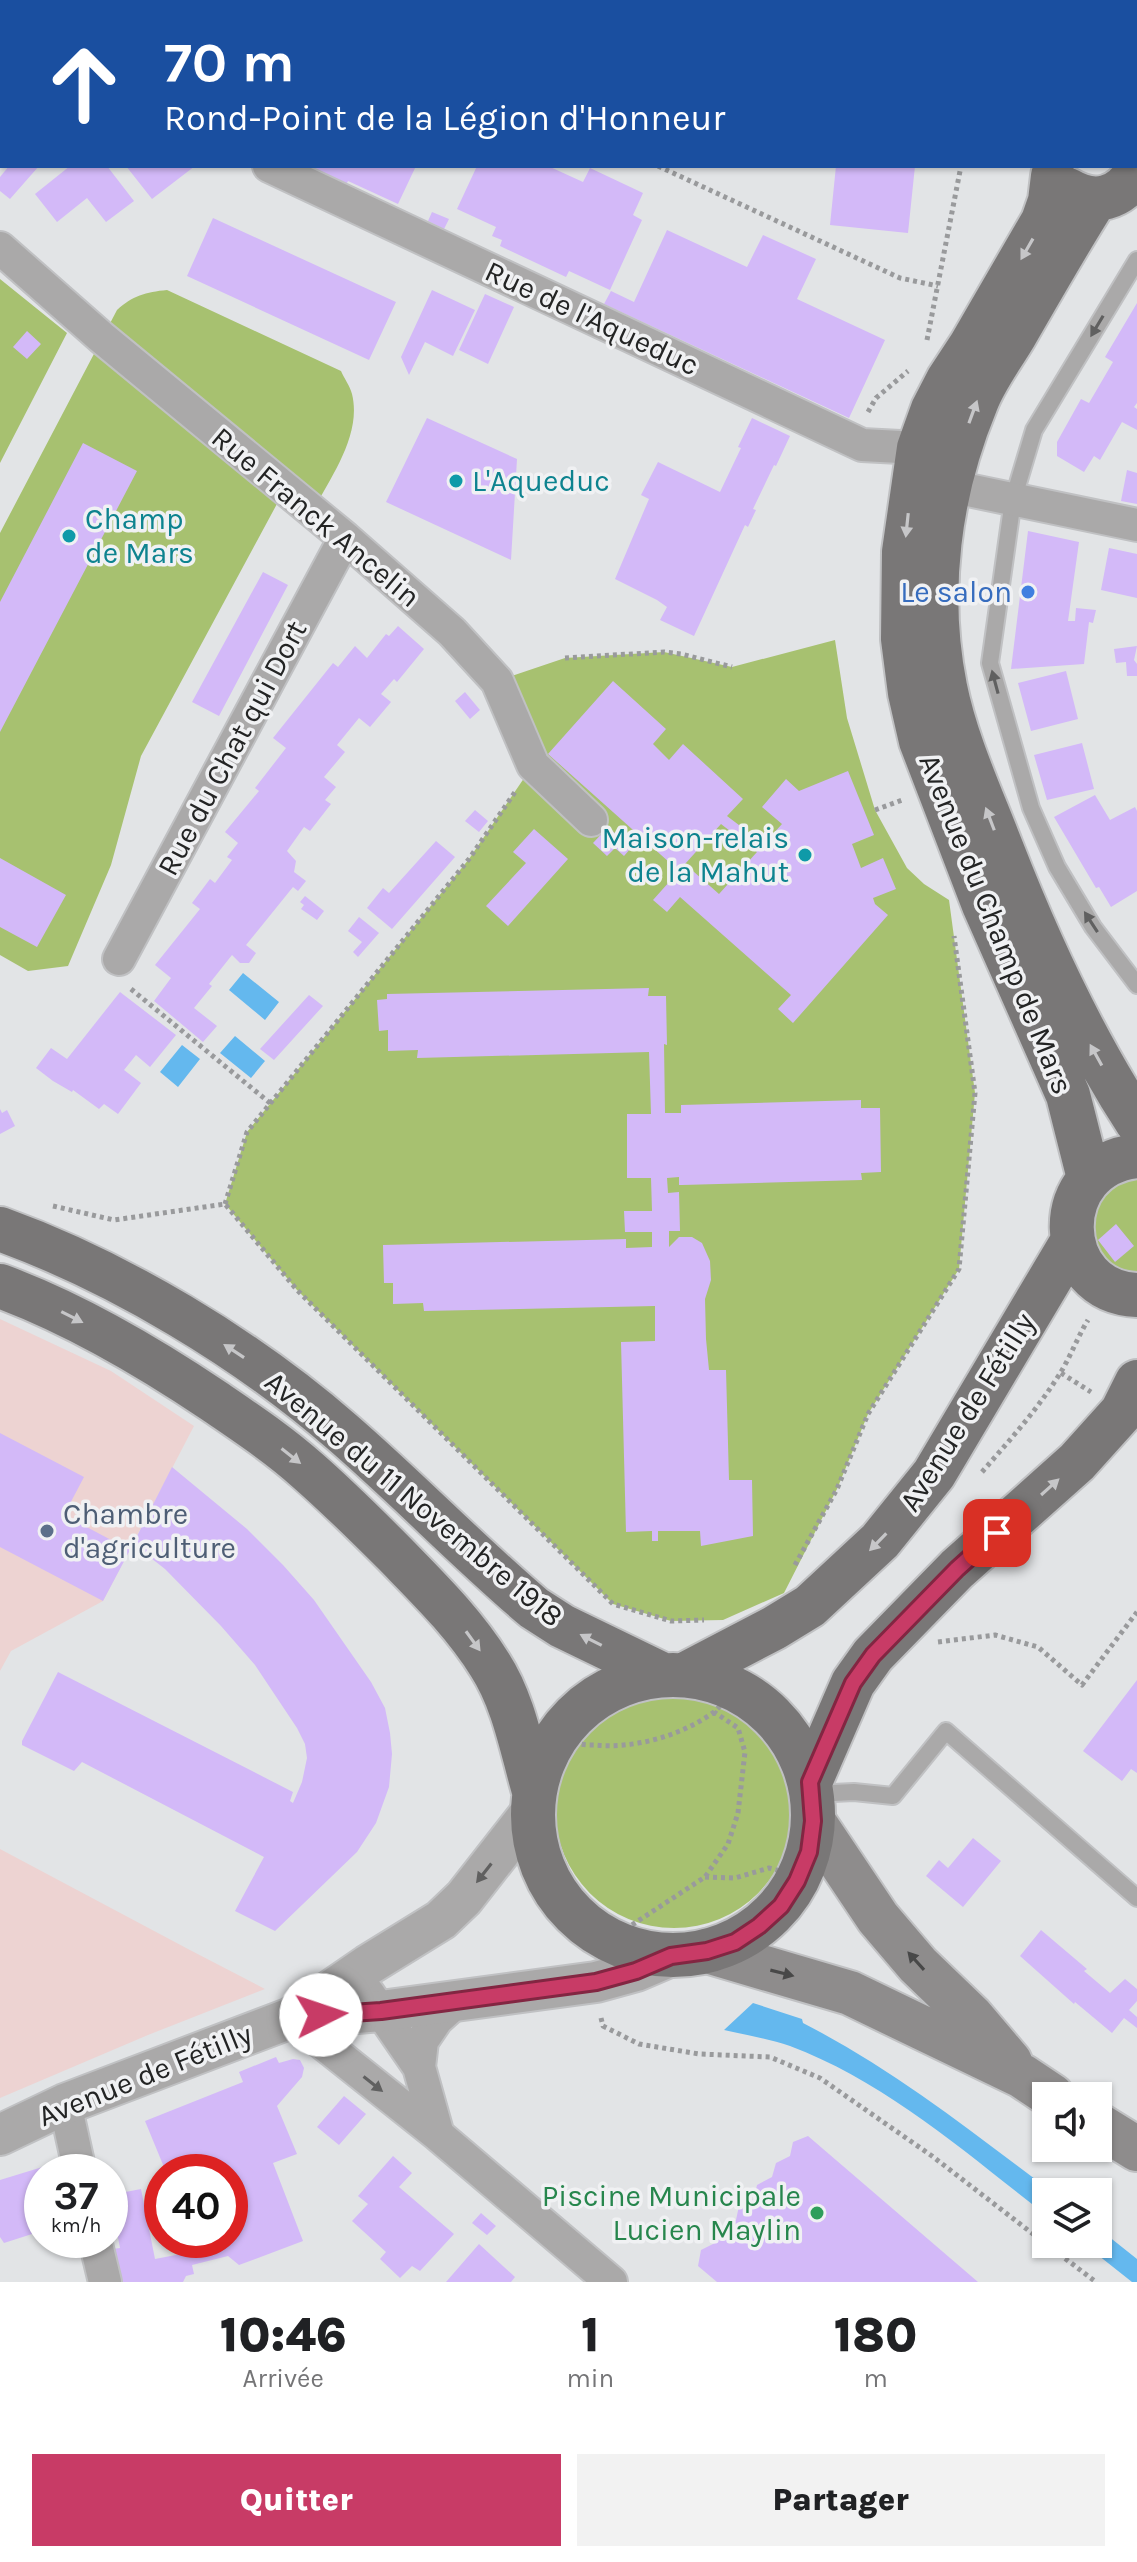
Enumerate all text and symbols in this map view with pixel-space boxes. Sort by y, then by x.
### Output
text: 70 m [164,30,295,95]
icon: ahead [32,32,136,136]
text: Rond-Point de la Légion d'Honneur [164,97,725,139]
one-way arrow [1020,238,1034,260]
street label: Rue de l'Aqueduc [479,253,705,383]
one-way arrow [1090,315,1104,337]
one-way arrow [967,400,980,424]
street label: Rue Franck Ancelin [204,419,428,615]
place label: L'Aqueduc [472,463,610,499]
marker: L'Aqueduc [447,472,465,490]
place label: Champ de Mars [85,501,194,571]
one-way arrow [901,513,914,538]
marker: Champ de Mars [60,527,78,545]
place label: Le salon [900,574,1012,610]
marker: Le salon [1019,583,1037,601]
street label: Rue du Chat qui Dort [150,614,314,882]
one-way arrow [989,670,1001,695]
street label: Avenue du Champ de Mars [911,749,1081,1099]
one-way arrow [983,806,996,830]
place label: Maison-relais de la Mahut [602,820,789,890]
marker: Maison-relais de la Mahut [796,846,814,864]
one-way arrow [1084,911,1098,933]
one-way arrow [1090,1044,1103,1067]
street label: Avenue de Fétilly [891,1306,1043,1518]
one-way arrow [60,1310,83,1324]
one-way arrow [223,1345,245,1359]
street label: Avenue du 11 Novembre 1918 [258,1364,570,1634]
one-way arrow [281,1448,301,1464]
one-way arrow [1039,1479,1059,1496]
place label: Chambre d'agriculture [63,1496,236,1566]
pin [963,1499,1031,1567]
icon: arrive [975,1511,1019,1555]
marker: Chambre d'agriculture [38,1522,56,1540]
one-way arrow [870,1532,888,1551]
one-way arrow [465,1630,480,1651]
one-way arrow [579,1634,602,1647]
one-way arrow [477,1863,493,1883]
one-way arrow [907,1952,925,1971]
one-way arrow [770,1968,795,1980]
position arrow [279,1973,363,2057]
street label: Avenue de Fétilly [33,2016,257,2134]
one-way arrow [363,2076,383,2092]
map controls [1032,2082,1112,2258]
button: sound [1032,2082,1112,2162]
speed limit sign: 40 [144,2154,248,2258]
text: 37 [54,2172,98,2219]
place label: Piscine Municipale Lucien Maylin [542,2178,801,2248]
button: layers [1032,2178,1112,2258]
marker: Piscine Municipale Lucien Maylin [808,2204,826,2222]
text: km/h [51,2214,101,2237]
text: 10:46 [220,2307,347,2363]
text: 1 [581,2307,599,2363]
text: 180 [834,2307,917,2363]
text: Arrivée [243,2363,324,2394]
text: min [566,2363,614,2394]
text: m [863,2363,888,2394]
button: Quitter [32,2454,561,2546]
button: Partager [577,2454,1105,2546]

